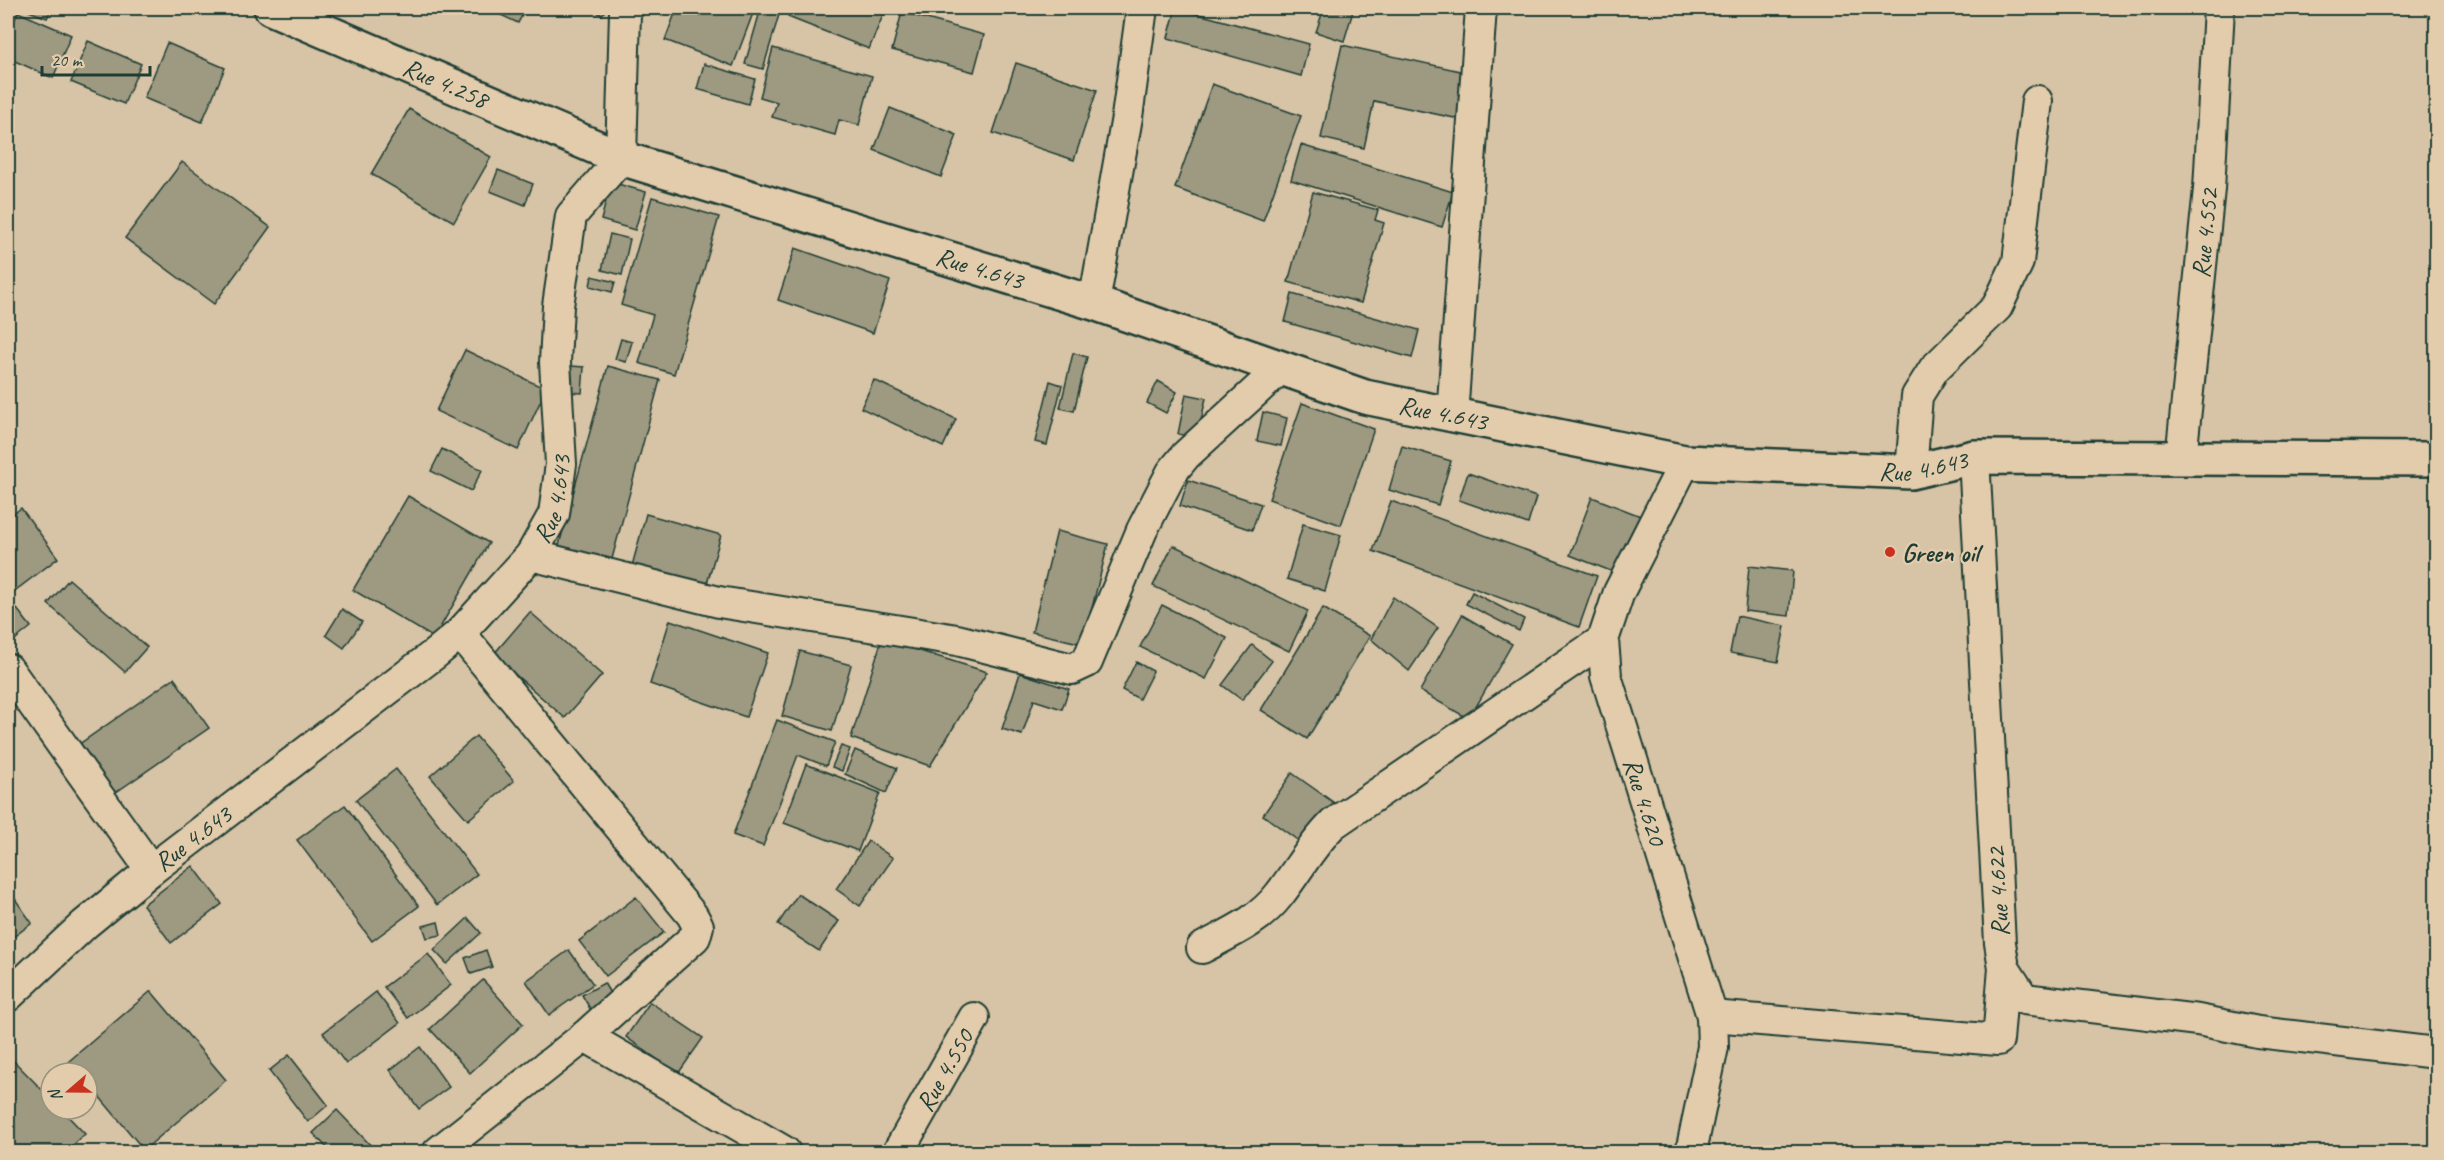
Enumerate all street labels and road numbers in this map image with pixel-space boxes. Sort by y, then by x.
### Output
street label: Rue 4.258 [398,50,495,117]
street label: Rue 4.552 [2183,185,2226,279]
street label: Rue 4.643 [932,239,1030,298]
street label: Rue 4.643 [1396,388,1492,438]
street label: Rue 4.643 [1878,442,1973,489]
street label: Rue 4.643 [525,452,578,549]
street label: Rue 4.620 [1616,754,1675,851]
street label: Rue 4.643 [147,797,240,879]
street label: Rue 4.622 [1979,844,2017,938]
street label: Rue 4.550 [908,1021,982,1117]

